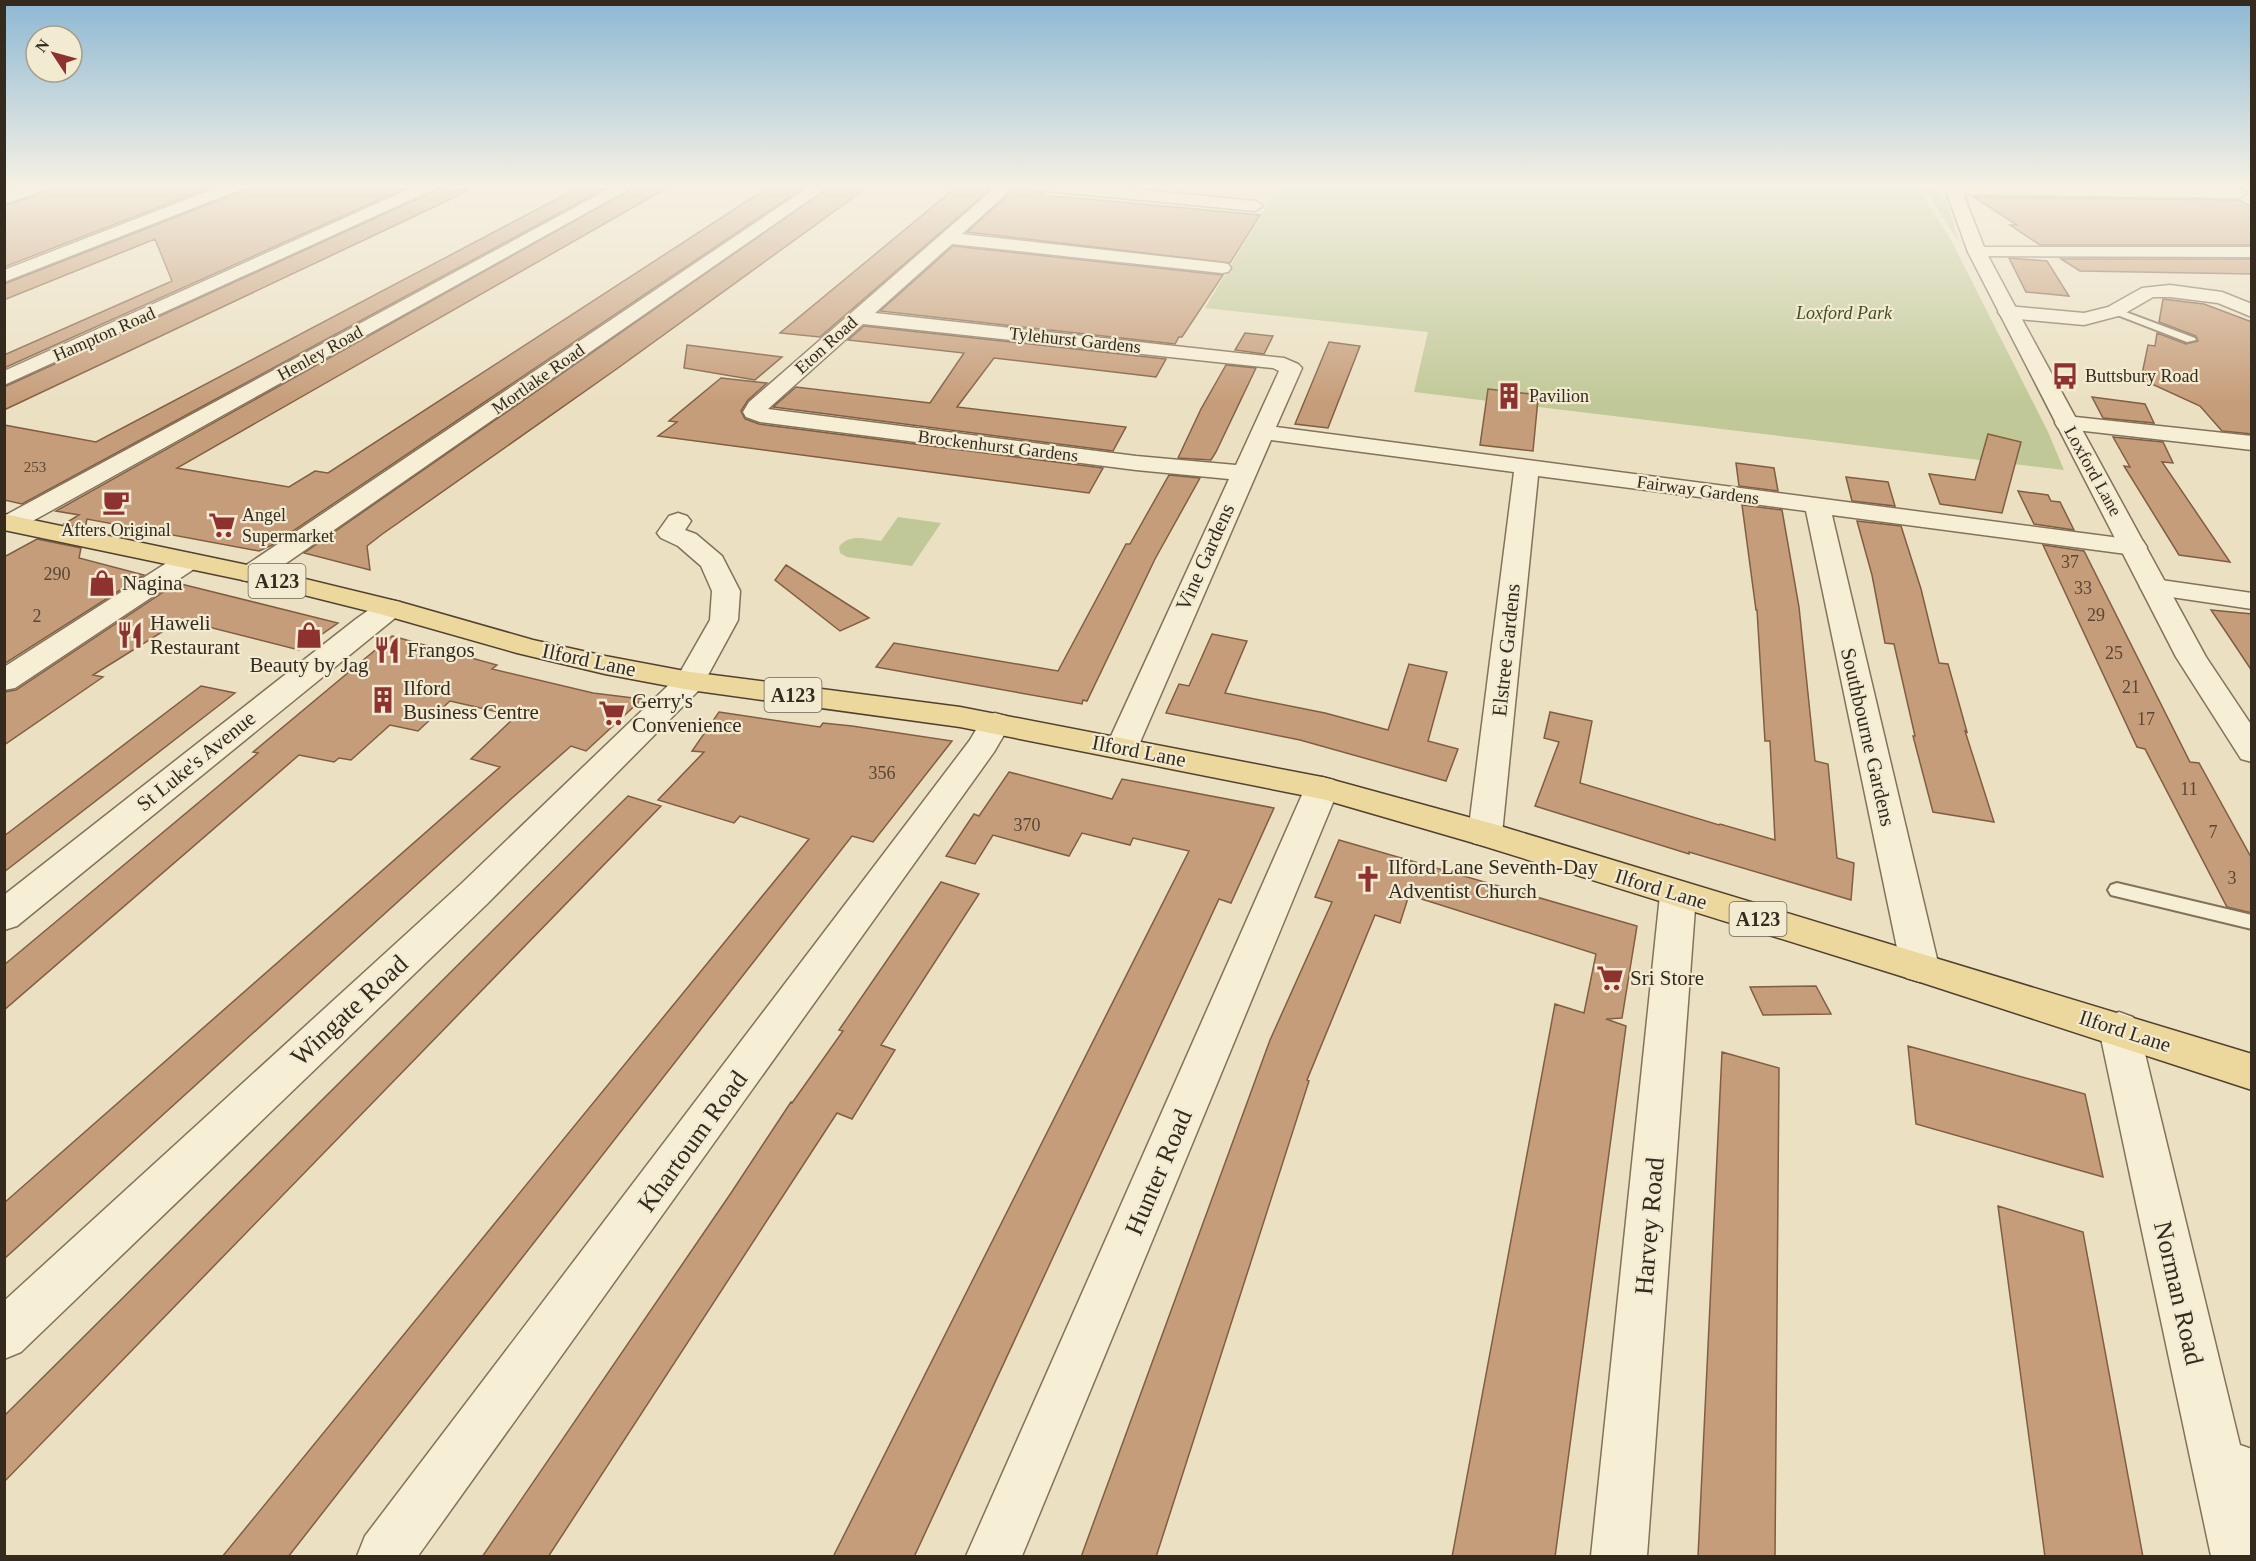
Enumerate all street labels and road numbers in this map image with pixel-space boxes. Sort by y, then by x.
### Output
street label: Hampton Road [50,303,158,365]
street label: Eton Road [791,312,861,378]
street label: Henley Road [274,321,366,385]
street label: Tylehurst Gardens [1008,323,1142,357]
street label: Mortlake Road [488,340,588,418]
street label: Loxford Lane [2060,423,2126,519]
street label: Brockenhurst Gardens [917,426,1079,466]
street label: Fairway Gardens [1635,472,1761,508]
street label: Vine Gardens [1171,500,1239,614]
road number: A123 [248,564,306,598]
street label: Elstree Gardens [1487,582,1525,718]
street label: Ilford Lane [540,638,638,682]
street label: Southbourne Gardens [1836,645,1900,829]
road number: A123 [764,678,822,712]
street label: St Luke's Avenue [132,706,260,816]
street label: Ilford Lane [1090,730,1188,772]
street label: Ilford Lane [1612,864,1710,914]
road number: A123 [1730,902,1786,936]
street label: Wingate Road [285,949,414,1072]
street label: Ilford Lane [2076,1005,2174,1057]
street label: Khartoum Road [632,1065,753,1217]
street label: Hunter Road [1119,1105,1198,1239]
street label: Harvey Road [1629,1156,1670,1296]
street label: Norman Road [2148,1218,2209,1368]

